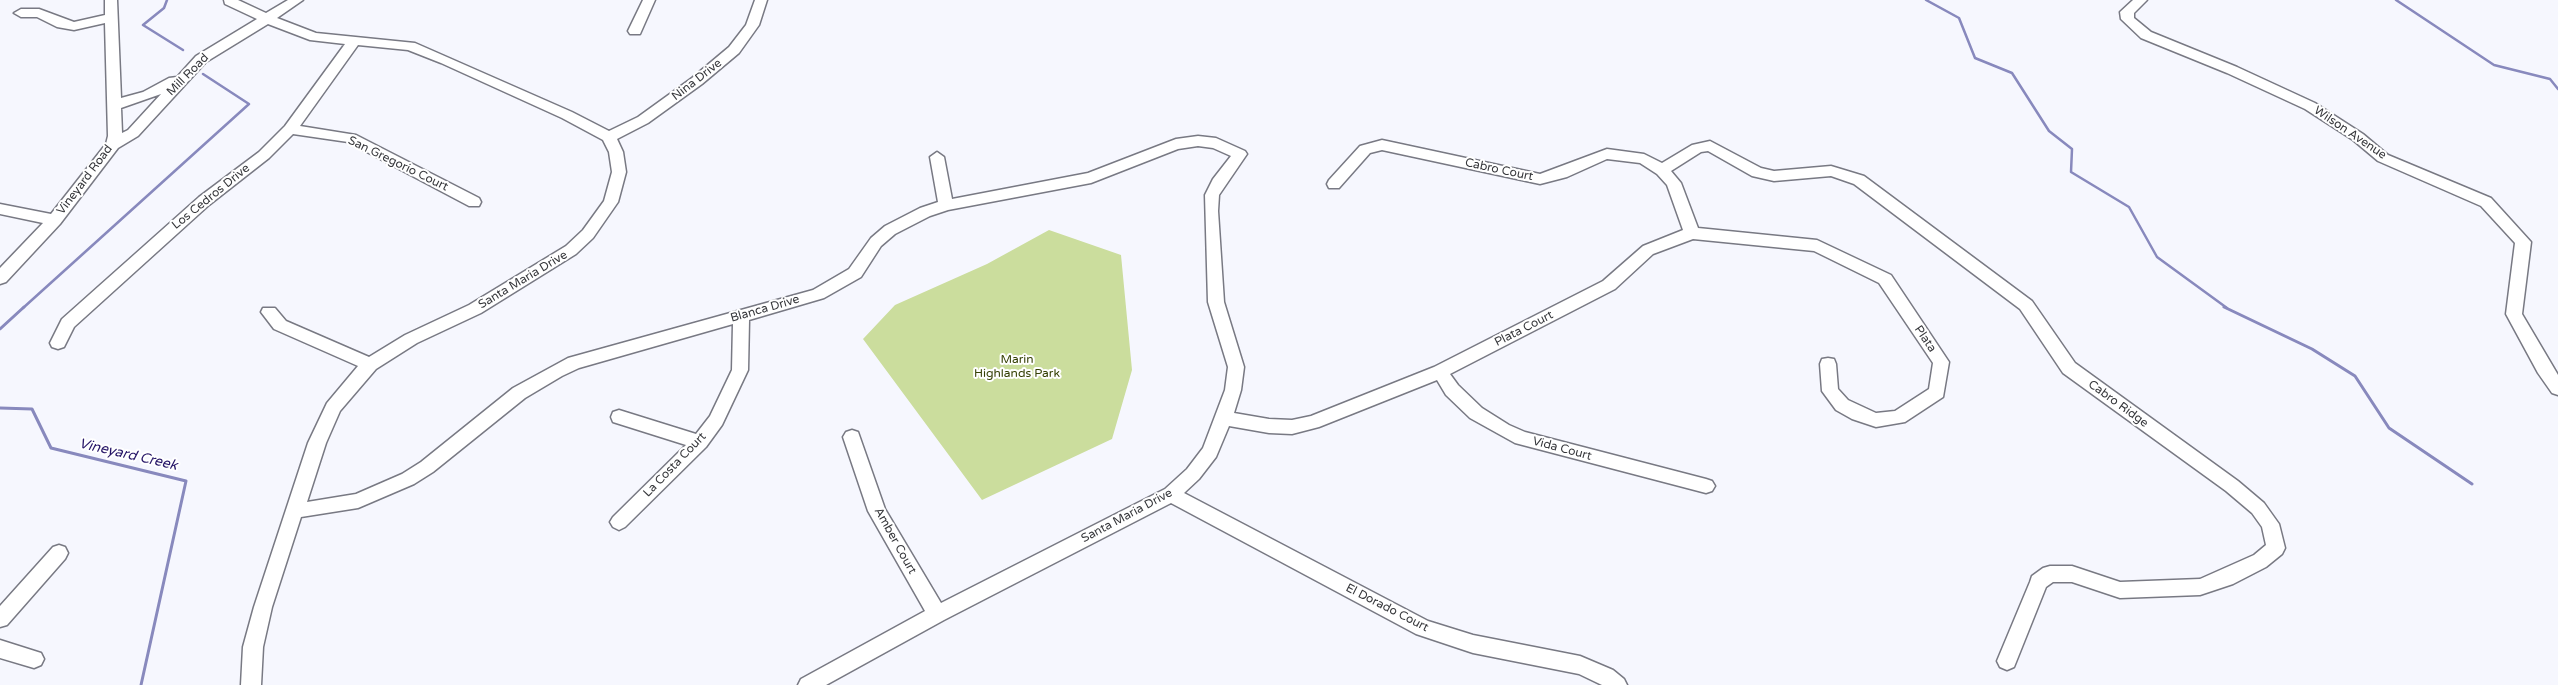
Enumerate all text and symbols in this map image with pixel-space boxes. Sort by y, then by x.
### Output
street label: Mill Road [164,51,212,99]
street label: Nina Drive [669,56,725,104]
street label: Wilson Avenue [2311,103,2389,163]
street label: San Gregorio Court [346,133,450,195]
street label: Vineyard Road [54,142,116,218]
street label: Cabro Court [1464,156,1534,184]
street label: Los Cedros Drive [169,161,253,233]
street label: Santa Maria Drive [476,248,570,312]
street label: Blanca Drive [729,292,801,326]
street label: Plata Court [1492,308,1556,350]
street label: Plata [1911,323,1939,355]
park label: Marin Highlands Park [974,353,1060,381]
street label: Cabro Ridge [2085,377,2151,431]
street label: La Costa Court [641,430,709,500]
street label: Vida Court [1531,434,1593,464]
water label: Vineyard Creek [77,435,179,475]
street label: Santa Maria Drive [1079,486,1175,546]
street label: Amber Court [871,505,919,577]
street label: El Dorado Court [1343,581,1431,635]

